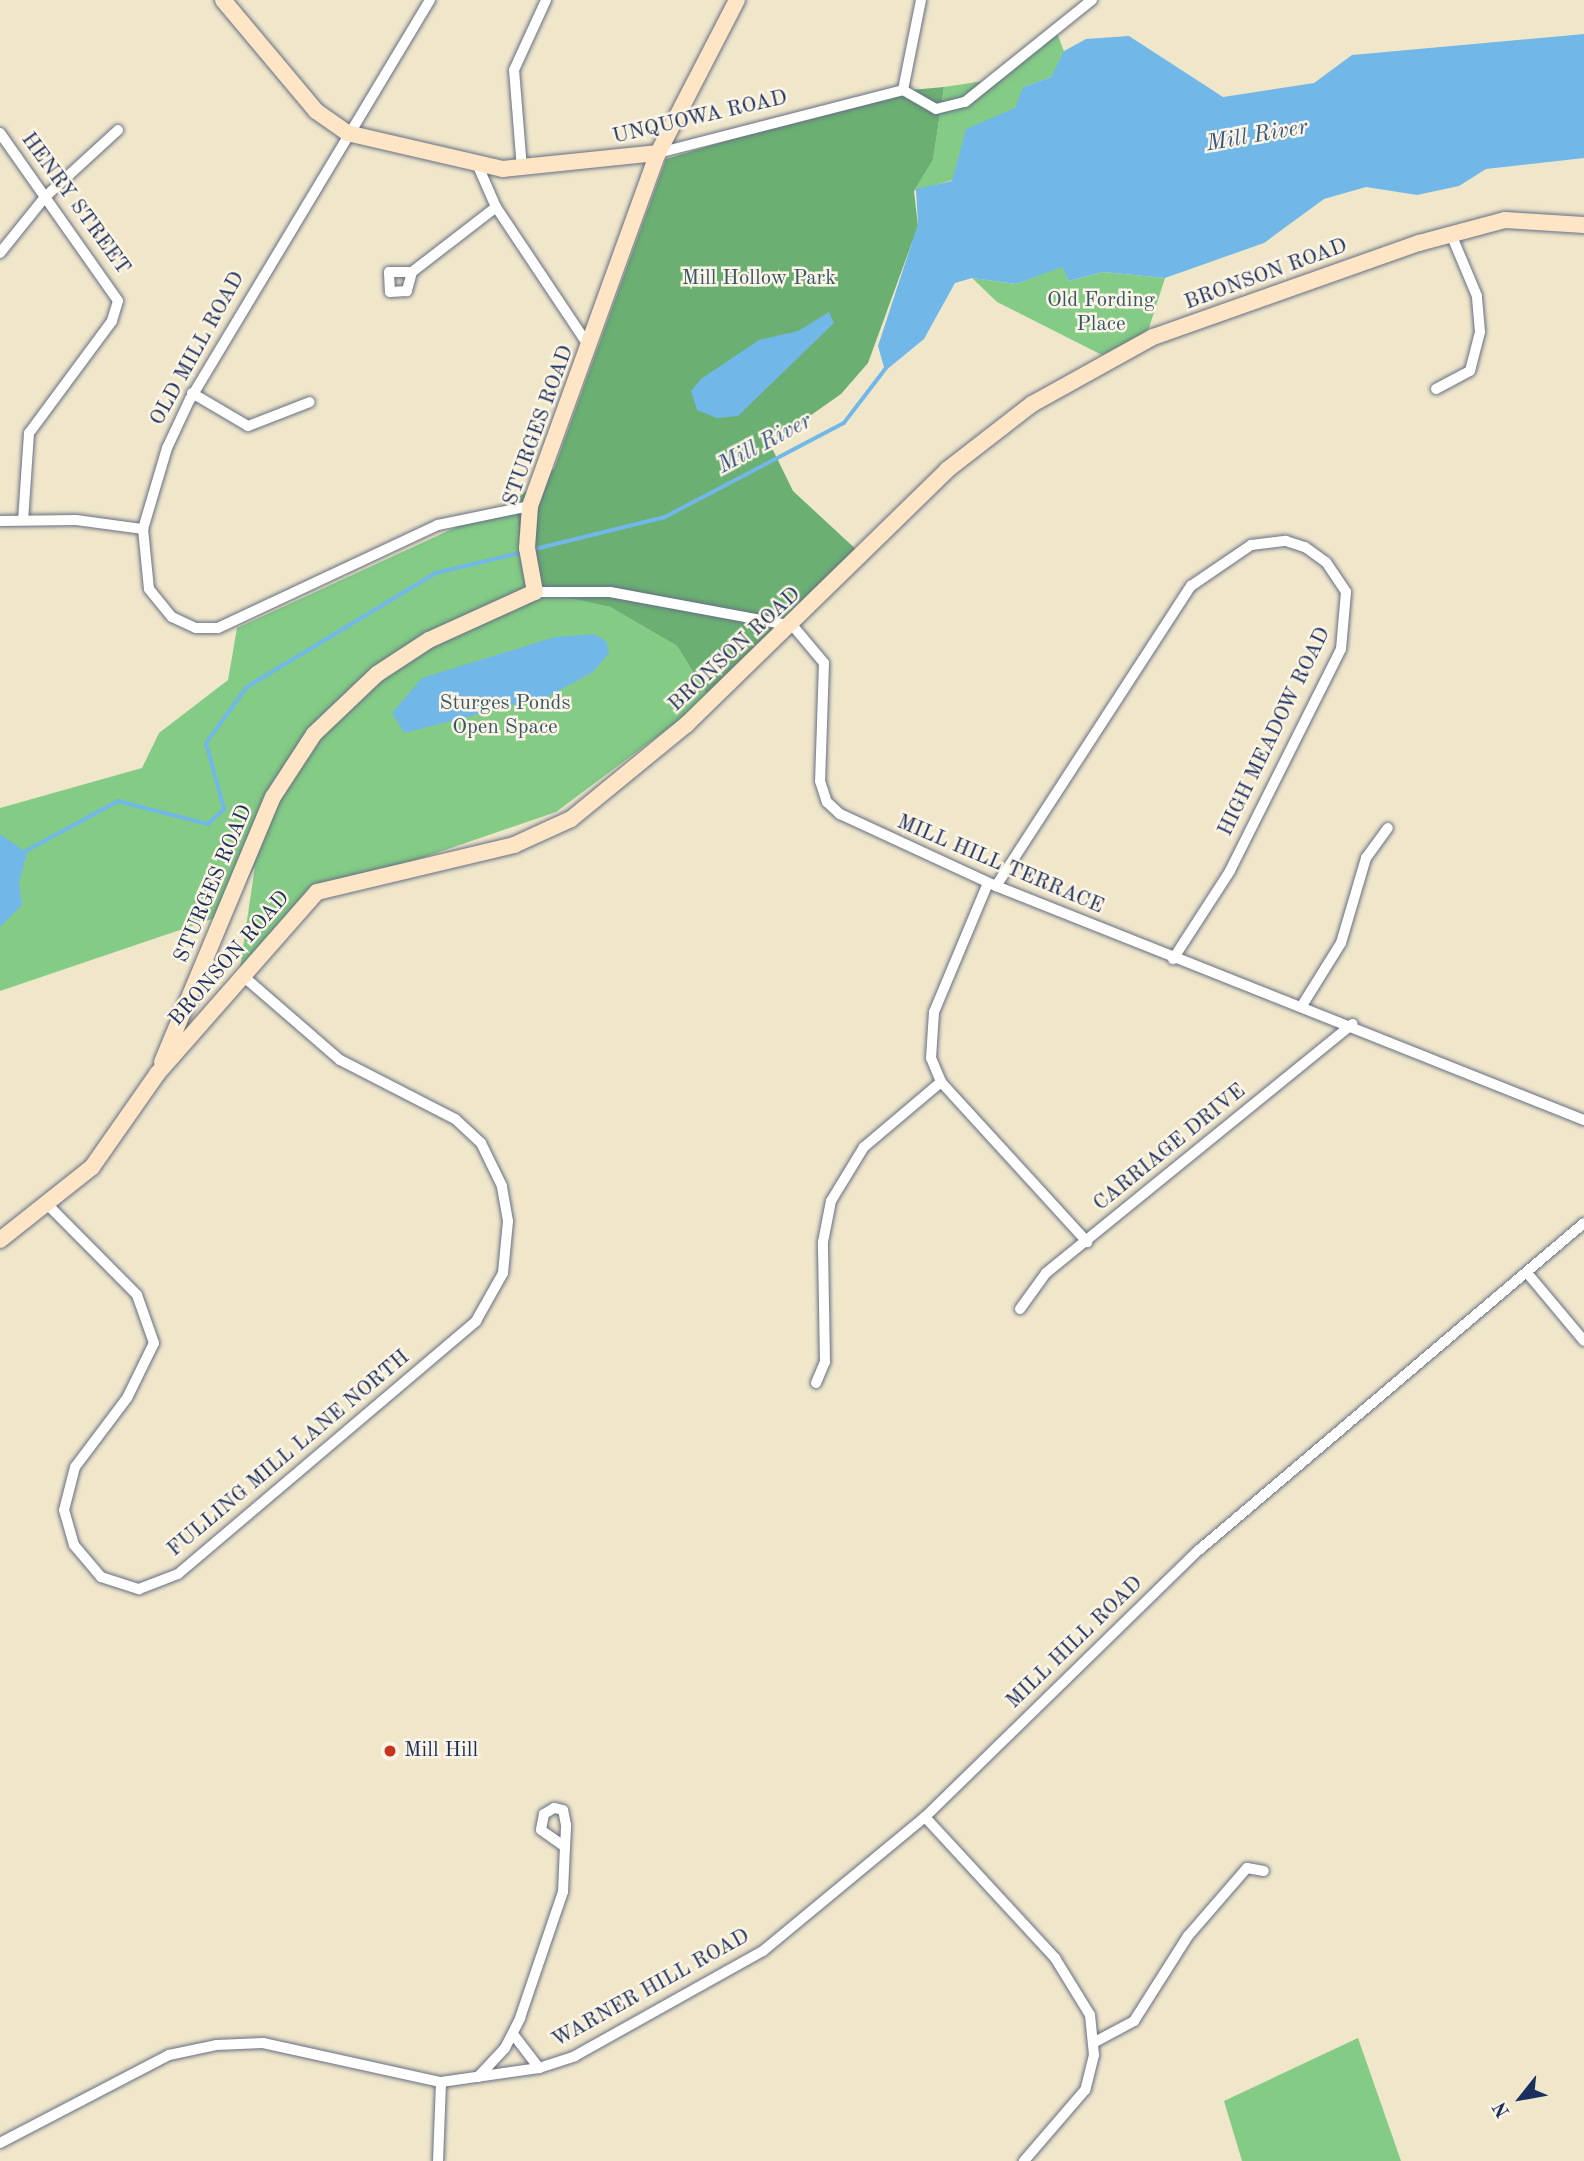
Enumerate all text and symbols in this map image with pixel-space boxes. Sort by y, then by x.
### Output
street label: UNQUOWA ROAD [610,86,790,150]
water label: Mill River [1204,114,1310,158]
street label: HENRY STREET [15,128,135,280]
street label: BRONSON ROAD [1181,234,1351,316]
park label: Mill Hollow Park [682,266,836,292]
street label: OLD MILL ROAD [145,268,251,430]
park label: Old Fording Place [1047,288,1155,338]
street label: STURGES ROAD [498,342,580,510]
water label: Mill River [713,408,817,480]
street label: BRONSON ROAD [664,582,806,718]
street label: HIGH MEADOW ROAD [1213,624,1337,840]
park label: Sturges Ponds Open Space [439,691,571,741]
street label: STURGES ROAD [169,801,259,967]
street label: MILL HILL TERRACE [893,810,1107,920]
street label: BRONSON ROAD [164,886,296,1032]
street label: CARRIAGE DRIVE [1089,1079,1251,1217]
street label: FULLING MILL LANE NORTH [163,1345,415,1563]
street label: MILL HILL ROAD [1002,1572,1148,1714]
place label: Mill Hill [404,1738,478,1764]
marker: Mill Hill [382,1743,398,1759]
street label: WARNER HILL ROAD [548,1924,754,2054]
north arrow [1486,2063,1556,2133]
text: N [1491,2098,1514,2120]

